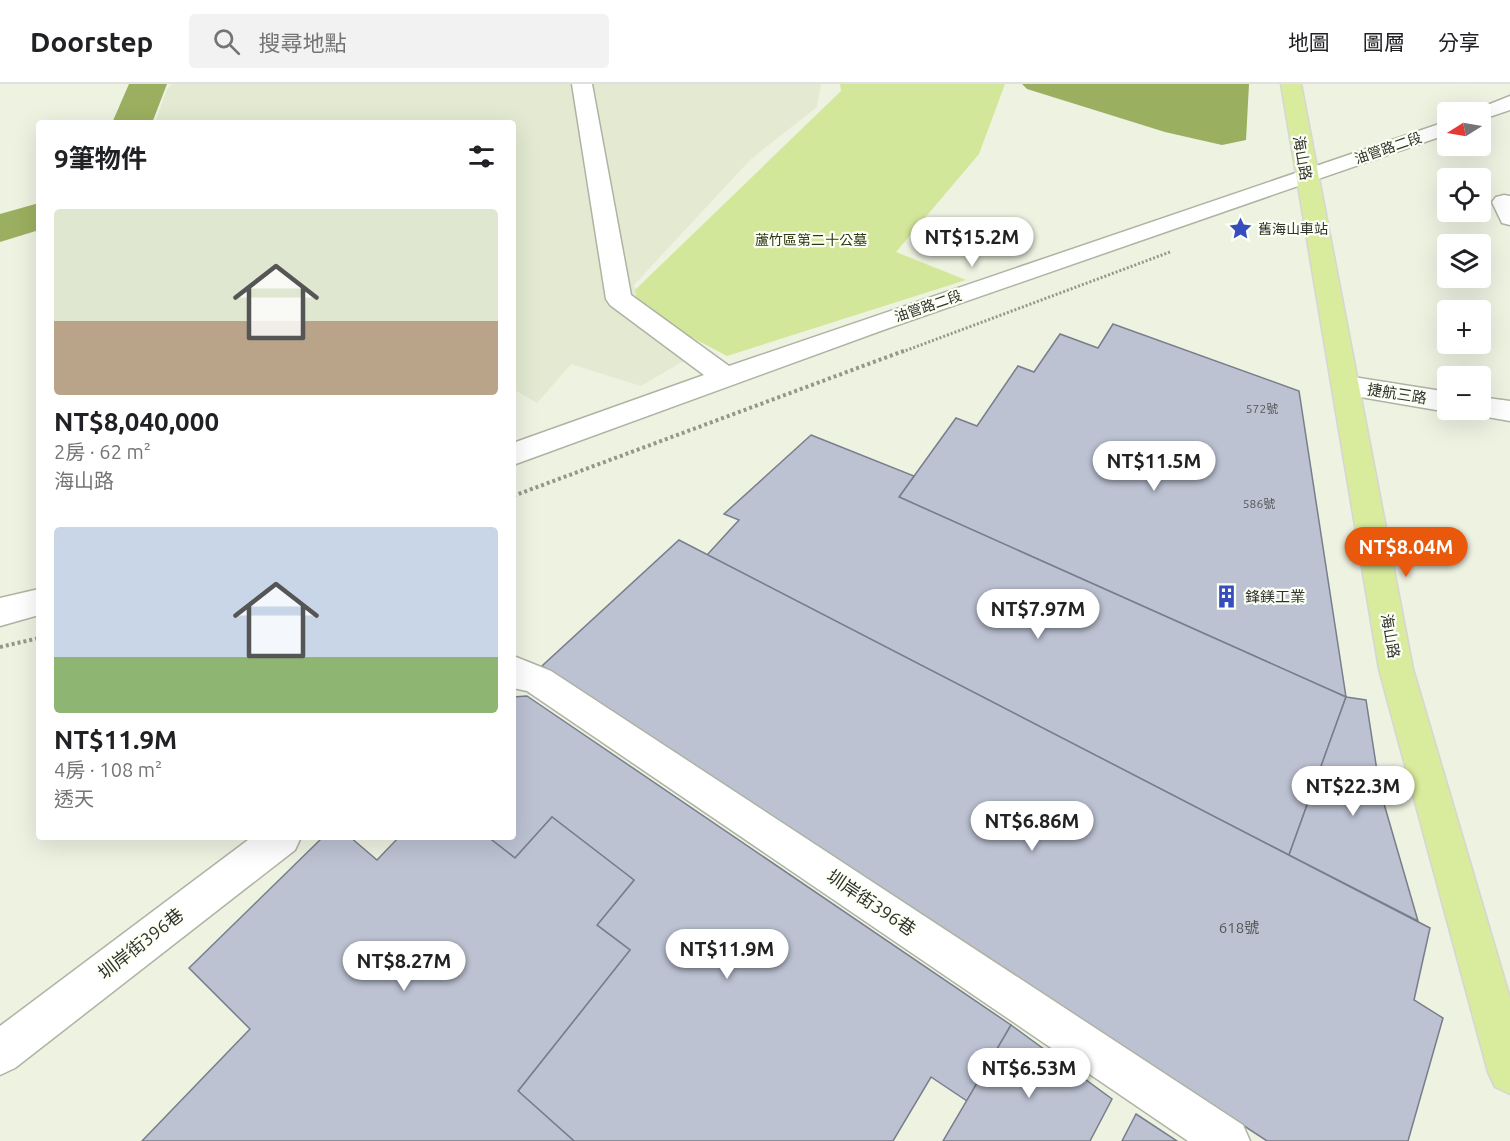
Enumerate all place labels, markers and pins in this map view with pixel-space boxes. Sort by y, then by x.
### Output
place icon: 舊海山車站 [1227,216,1253,242]
pin: NT$15.2M [910,217,1034,268]
place label: 舊海山車站 [1258,221,1328,237]
pin: NT$11.5M [1092,441,1216,492]
pin: NT$8.04M [1344,527,1468,578]
building icon: 鋒鎂工業 [1214,584,1240,610]
place label: 鋒鎂工業 [1245,588,1305,605]
pin: NT$7.97M [976,589,1100,640]
pin: NT$22.3M [1291,766,1415,817]
pin: NT$6.86M [970,801,1094,852]
pin: NT$11.9M [665,929,789,980]
pin: NT$8.27M [342,941,466,992]
pin: NT$6.53M [967,1048,1091,1099]

